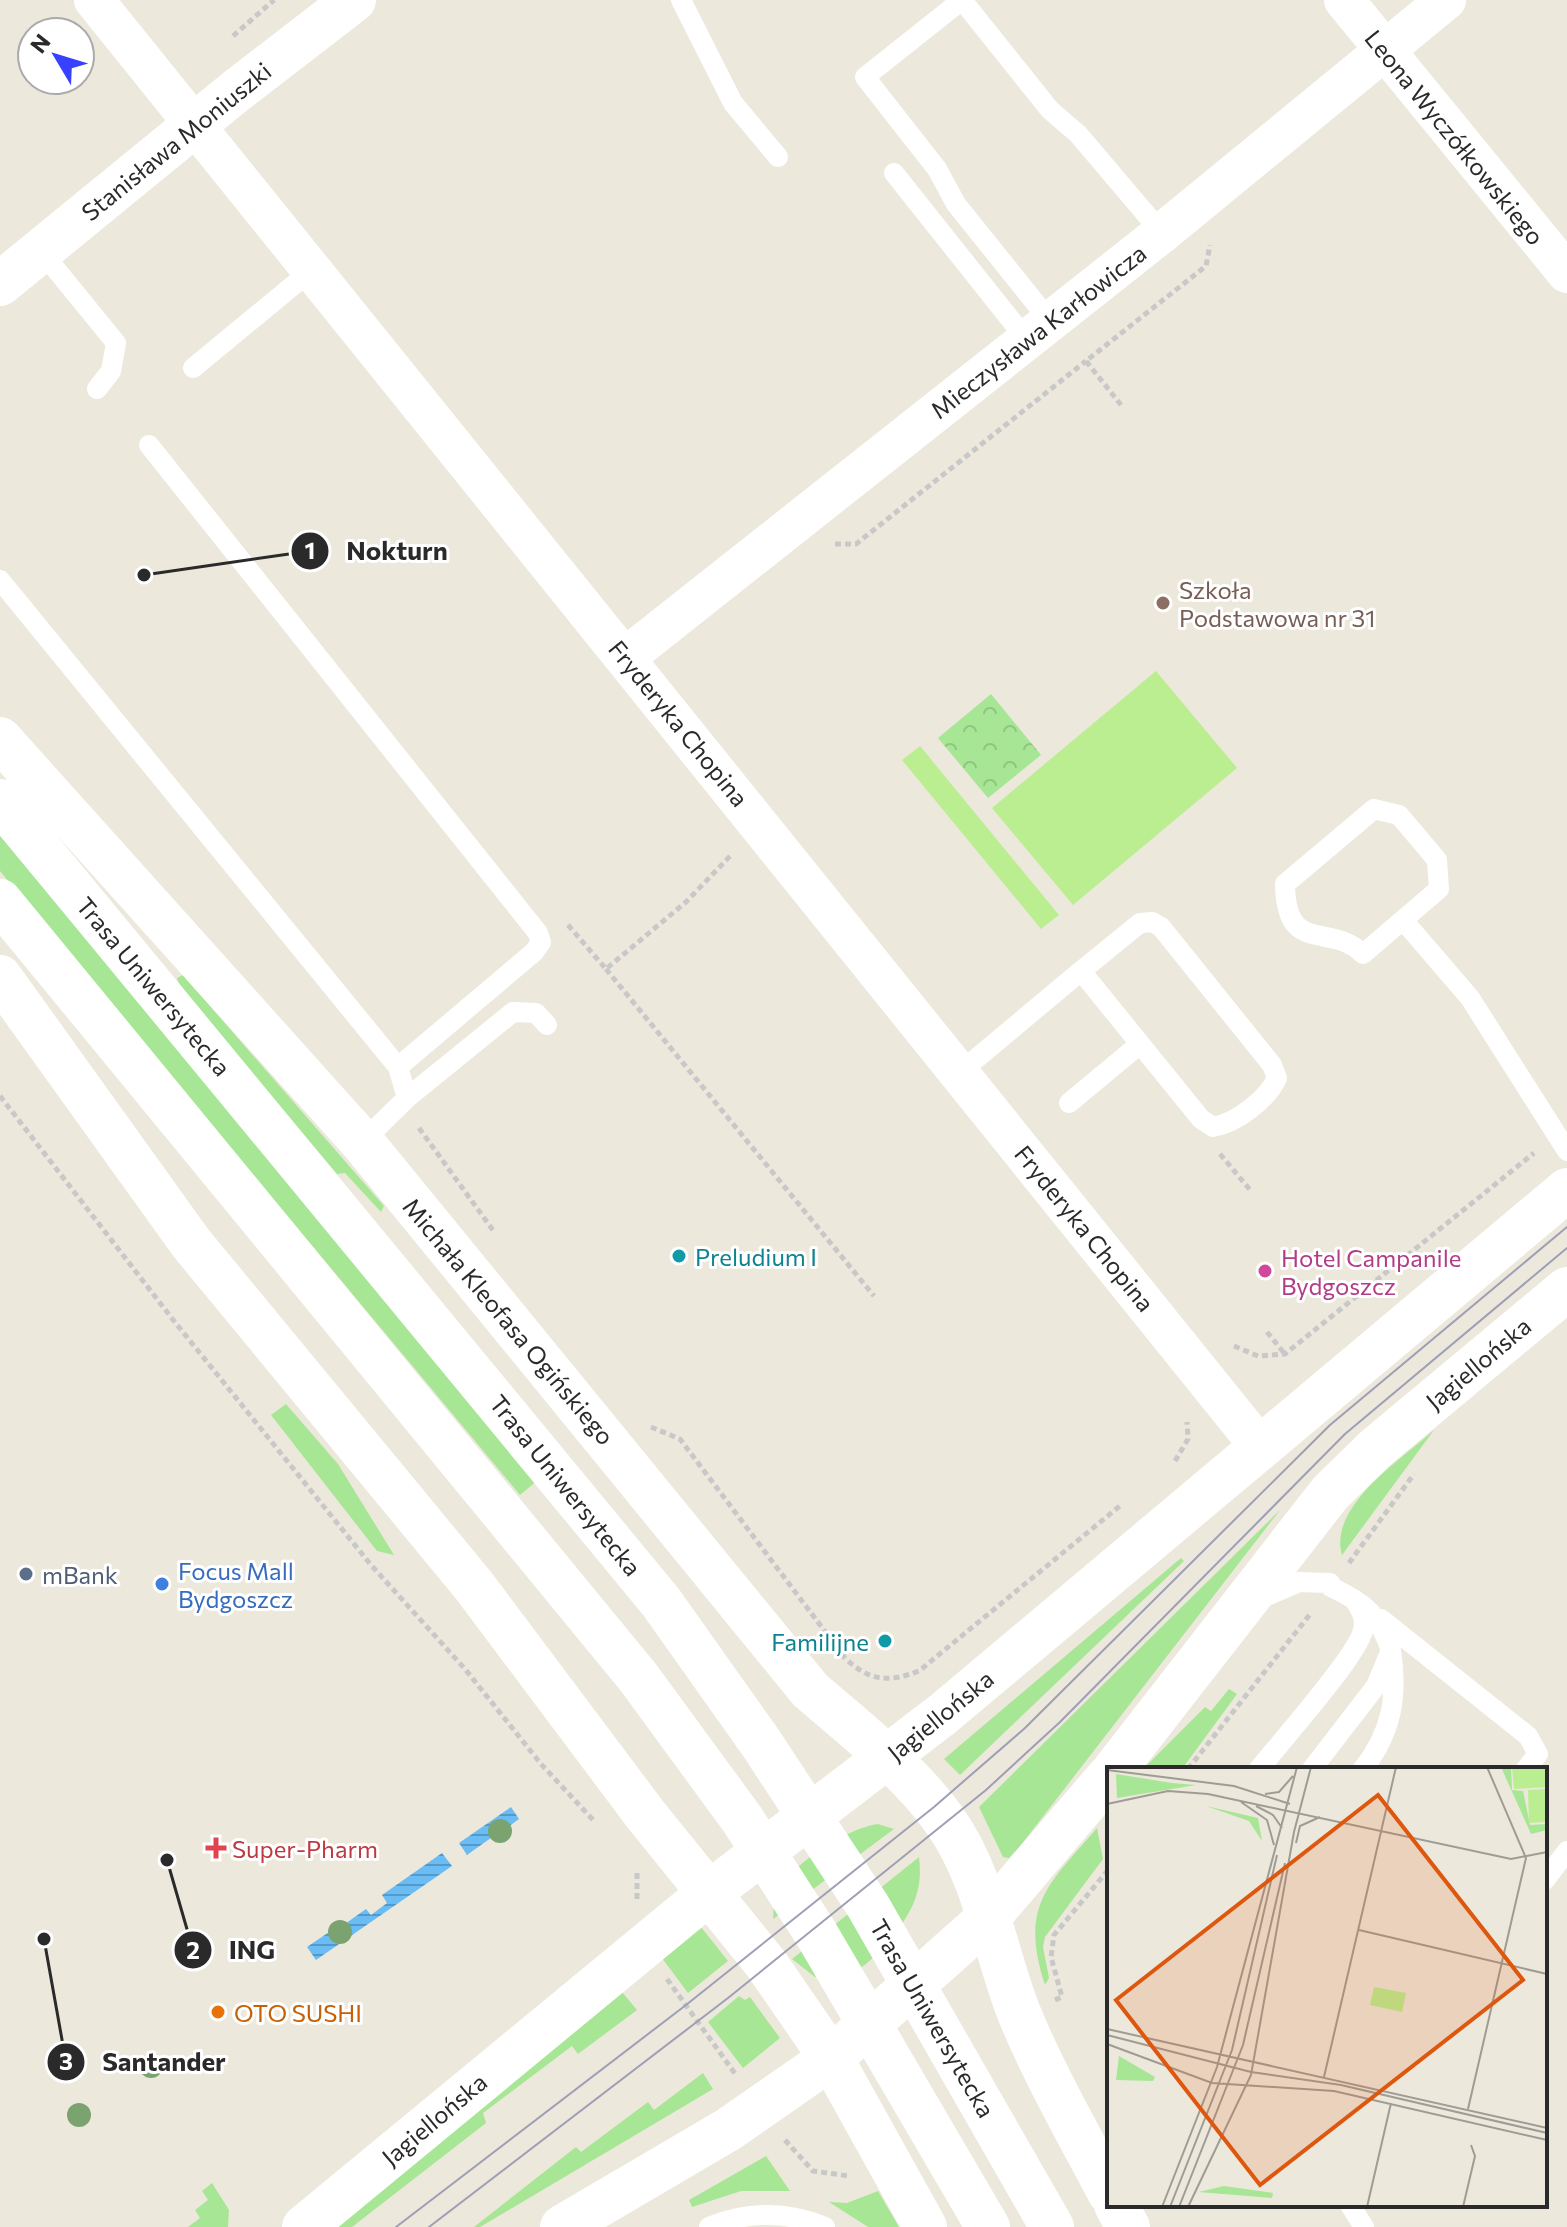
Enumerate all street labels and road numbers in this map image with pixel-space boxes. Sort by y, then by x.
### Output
street label: Leona Wyczółkowskiego [1359,24,1551,250]
street label: Stanisława Moniuszki [75,56,277,226]
street label: Mieczysława Karłowicza [924,238,1152,424]
street label: Fryderyka Chopina [603,634,755,812]
street label: Trasa Uniwersytecka [71,891,237,1081]
street label: Fryderyka Chopina [1009,1139,1161,1317]
street label: Michała Kleofasa Ogińskiego [397,1192,621,1450]
street label: Jagiellońska [1420,1311,1536,1415]
street label: Trasa Uniwersytecka [484,1389,648,1581]
street label: Jagiellońska [881,1663,999,1767]
street label: Trasa Uniwersytecka [864,1914,1002,2122]
street label: Jagiellońska [376,2067,492,2171]

